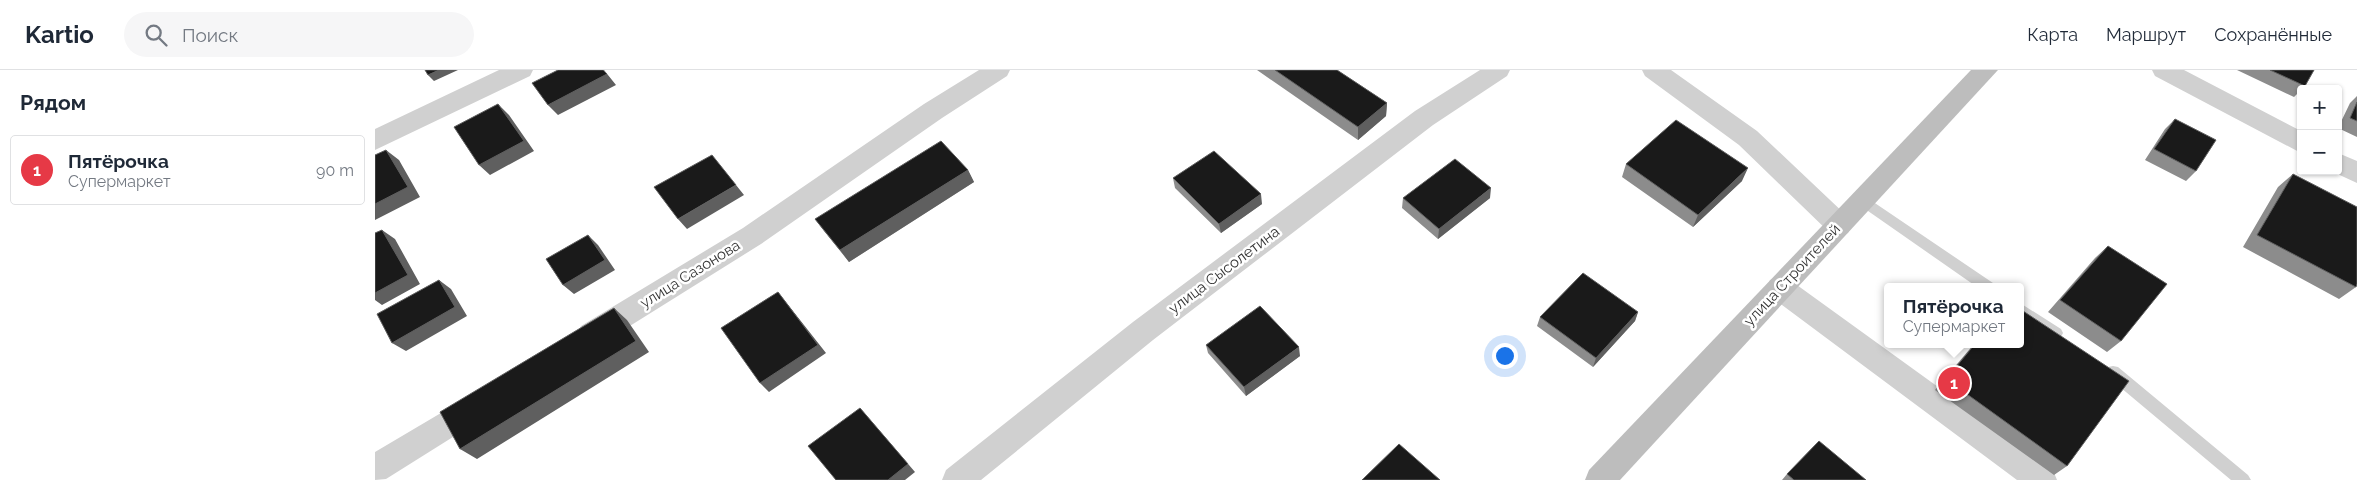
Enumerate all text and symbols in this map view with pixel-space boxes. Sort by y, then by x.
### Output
search box [124,12,474,57]
text: Kartio [25,20,94,49]
icon: search [142,21,170,49]
text: Поиск [182,24,238,46]
text: Карта [2027,24,2078,45]
text: Маршрут [2106,24,2186,45]
text: Сохранённые [2214,24,2332,45]
map controls [2297,85,2342,175]
button: + [2297,85,2342,130]
text: Рядом [20,90,86,115]
button: − [2297,130,2342,175]
text: Пятёрочка [68,150,169,172]
text: 1 [33,161,41,180]
text: 90 m [316,161,354,180]
text: Супермаркет [68,172,171,191]
street label: улица Строителей [1740,220,1844,330]
street label: улица Сысолетина [1165,222,1283,318]
street label: улица Сазонова [637,236,743,312]
popup [1884,283,2024,348]
text: Пятёрочка [1903,295,2004,317]
text: Супермаркет [1903,317,2005,336]
your location [1492,343,1518,369]
pin: 1 [1938,364,1970,402]

